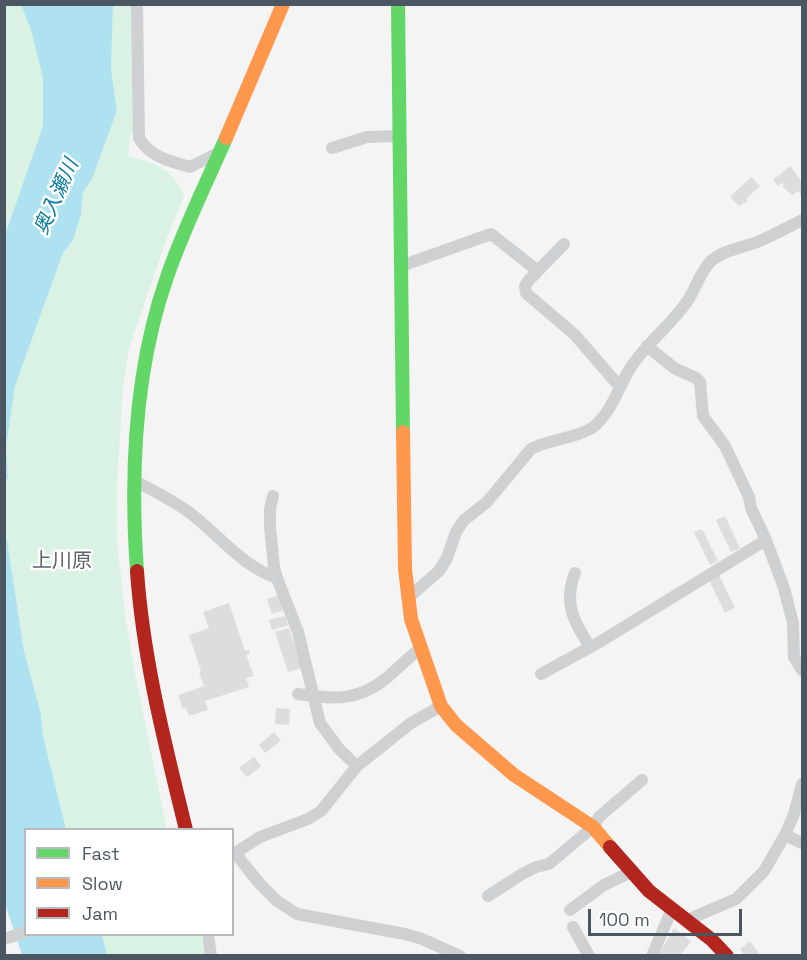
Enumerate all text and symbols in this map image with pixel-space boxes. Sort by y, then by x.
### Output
water label: 奥入瀬川 [30,156,84,238]
district label: 上川原 [32,550,92,574]
legend [24,828,234,936]
text: Fast [82,842,119,865]
text: Slow [82,872,123,895]
scale bar [591,897,746,935]
text: Jam [82,902,118,925]
text: 100 m [599,908,650,931]

